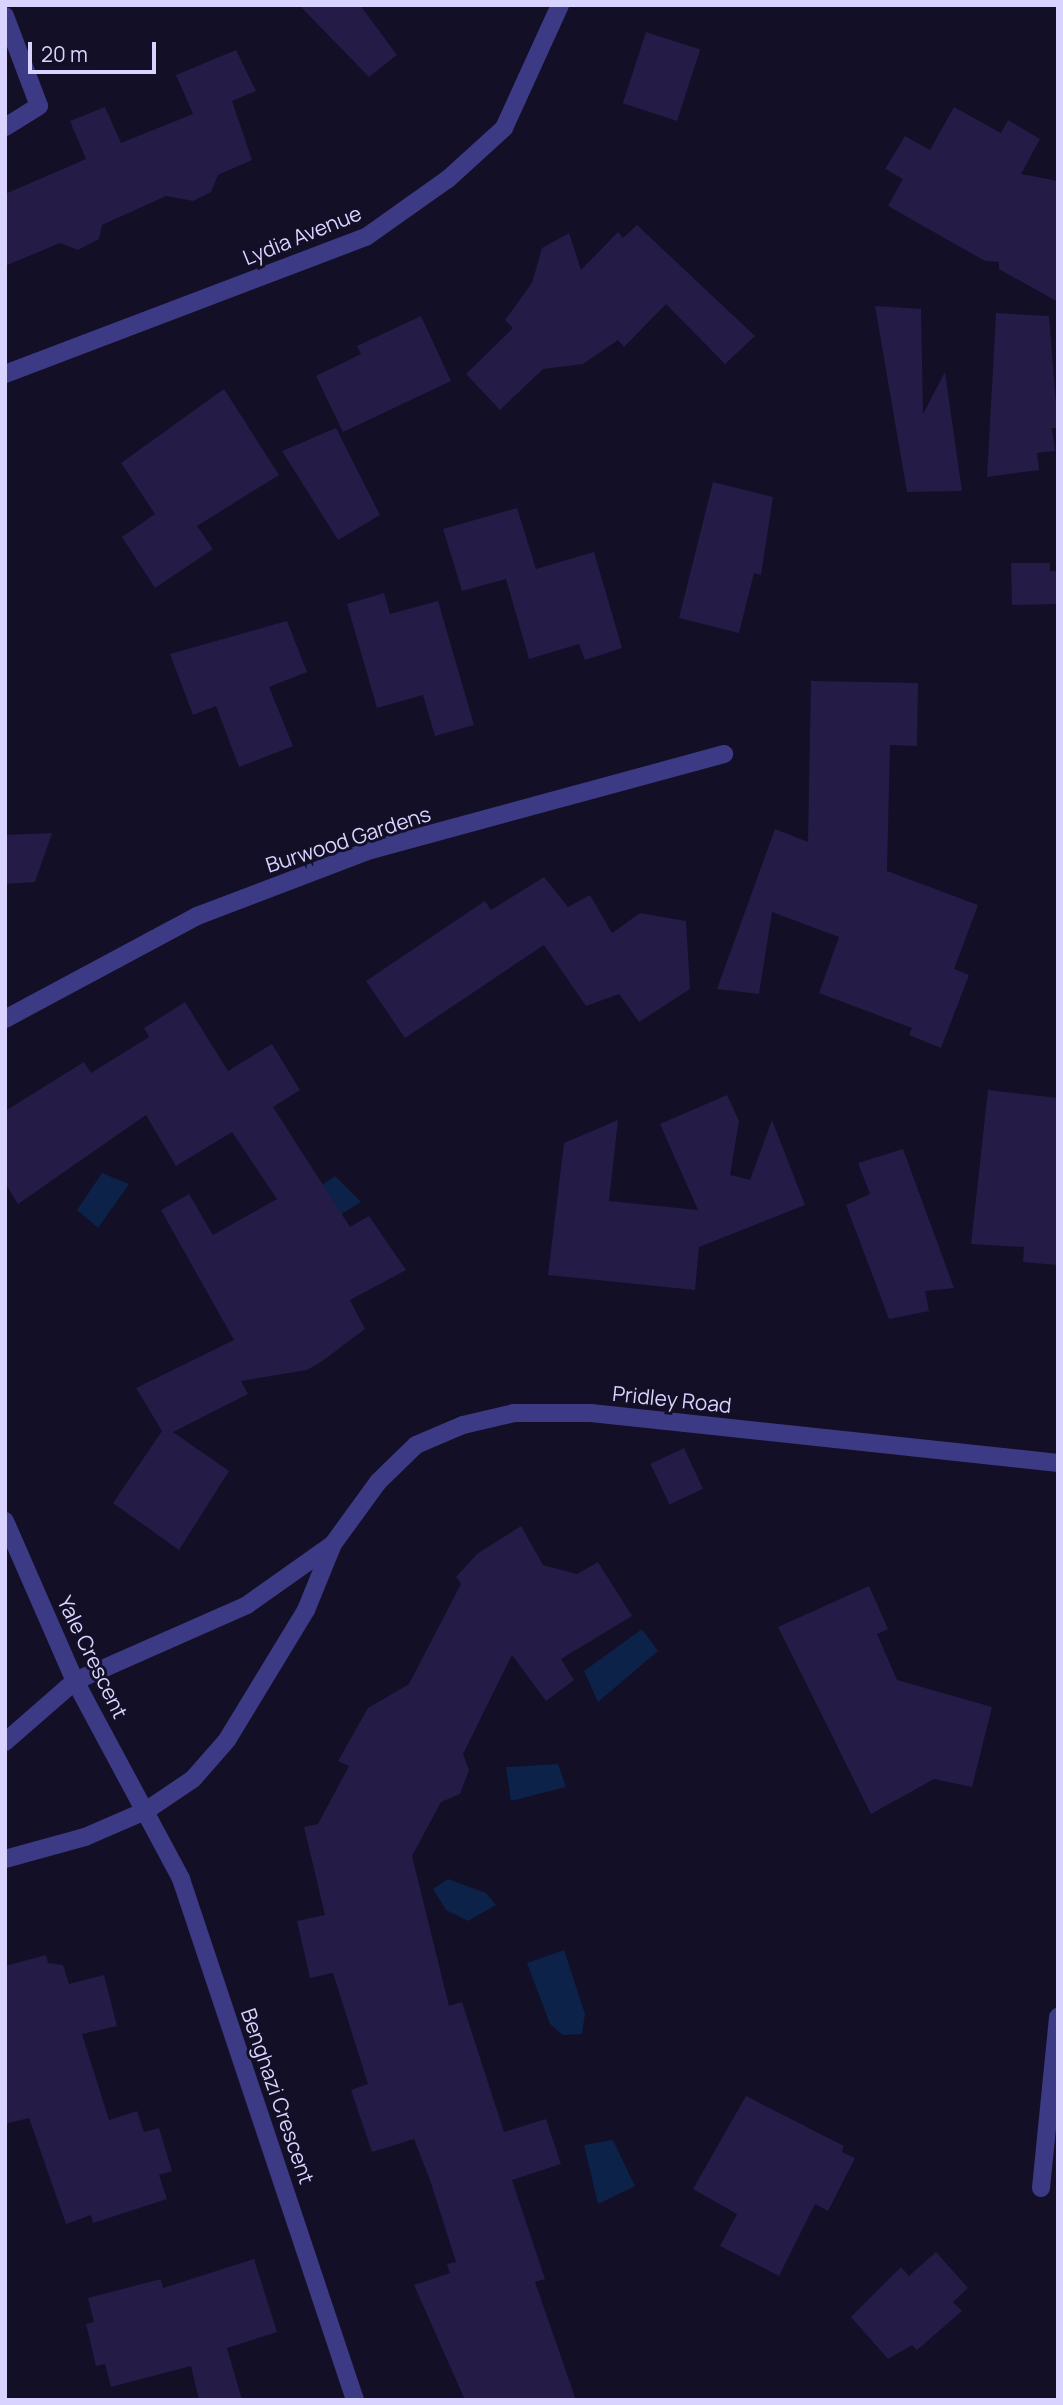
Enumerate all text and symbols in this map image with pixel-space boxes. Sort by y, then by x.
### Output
scale bar [32,28,159,72]
text: 20 m [41,40,88,68]
street label: Lydia Avenue [239,200,365,270]
street label: Burwood Gardens [262,800,434,878]
street label: Pridley Road [611,1380,733,1418]
street label: Yale Crescent [53,1592,133,1722]
street label: Benghazi Crescent [236,2005,320,2187]

